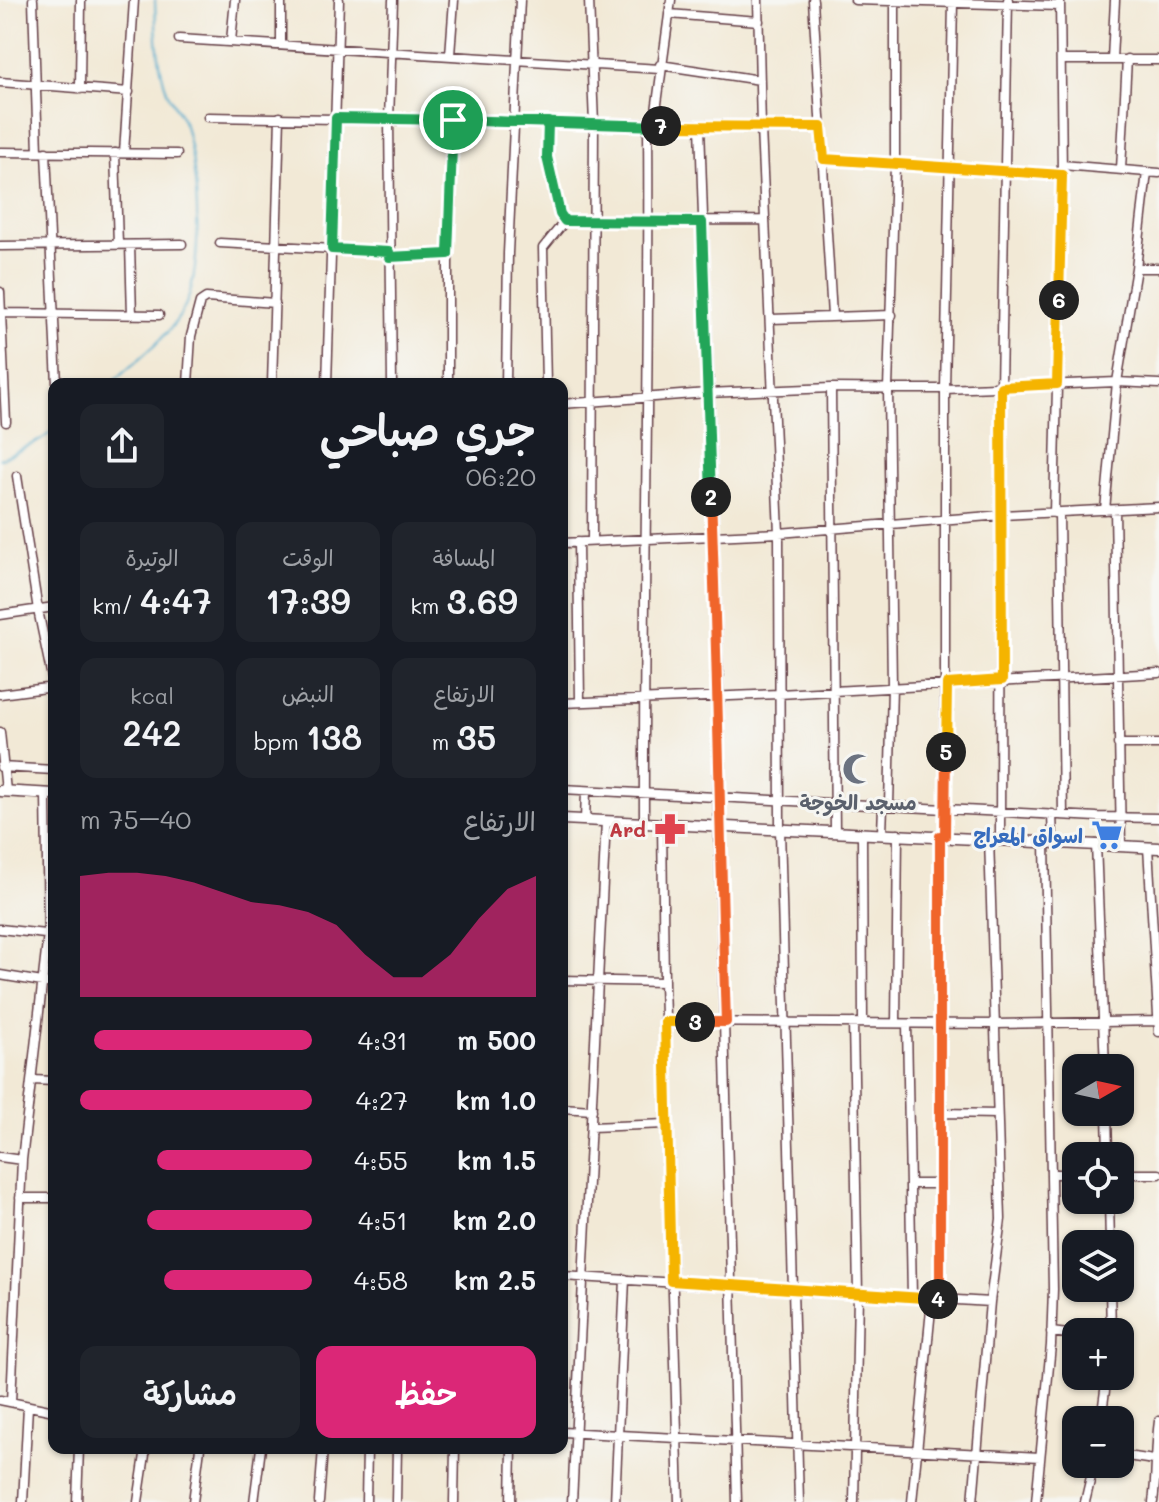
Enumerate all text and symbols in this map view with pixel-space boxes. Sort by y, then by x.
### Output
pin [419,86,487,154]
icon: arrive [431,98,475,142]
pin: 7 [641,106,681,146]
text: 7 [655,111,667,140]
pin: 6 [1039,280,1079,320]
text: 6 [1052,285,1066,314]
text: جري صباحي [320,400,536,457]
button: share [80,404,164,488]
text: 06:20 [466,459,536,493]
pin: 2 [691,477,731,517]
text: 2 [705,482,717,511]
text: الوتيرة [125,543,179,572]
text: الوقت [282,543,334,572]
text: المسافة [433,543,495,572]
text: 4:47 [140,578,212,623]
text: 17:39 [265,578,351,623]
text: 3.69 [446,578,518,623]
text: /km [92,591,140,620]
text: km [410,591,446,620]
text: النبض [282,679,334,708]
text: الارتفاع [433,679,495,708]
text: kcal [130,681,174,710]
text: 242 [123,710,181,755]
text: 138 [306,714,362,759]
text: 35 [456,714,496,759]
text: bpm [254,727,306,756]
text: m [432,727,456,756]
pin: 5 [926,732,966,772]
text: 5 [940,737,952,766]
mosque icon: مسجد الخوجة [841,752,875,786]
place label: مسجد الخوجة [799,789,917,816]
text: 40–75 m [80,802,191,836]
text: الارتفاع [463,804,536,838]
pharmacy icon: Ard [653,812,687,846]
place label: Ard [609,816,646,842]
supermarket icon: اسواق المعراج [1090,818,1124,852]
place label: اسواق المعراج [973,822,1083,849]
pin: 3 [675,1002,715,1042]
text: 3 [688,1007,702,1036]
text: 4:31 [358,1023,408,1057]
text: 500 m [457,1023,536,1057]
north arrow [1062,1054,1134,1126]
map controls [1062,1054,1134,1478]
text: 4:27 [356,1083,408,1117]
text: 1.0 km [456,1083,536,1117]
button: locate [1062,1142,1134,1214]
text: 4:55 [354,1143,408,1177]
text: 1.5 km [457,1143,536,1177]
text: 4:51 [358,1203,408,1237]
text: 2.0 km [453,1203,536,1237]
button: layers [1062,1230,1134,1302]
text: 4:58 [354,1263,408,1297]
text: 2.5 km [454,1263,536,1297]
pin: 4 [918,1279,958,1319]
text: 4 [931,1284,945,1313]
button: + [1062,1318,1134,1390]
button: مشاركة [80,1346,300,1438]
button: حفظ [316,1346,536,1438]
button: − [1062,1406,1134,1478]

